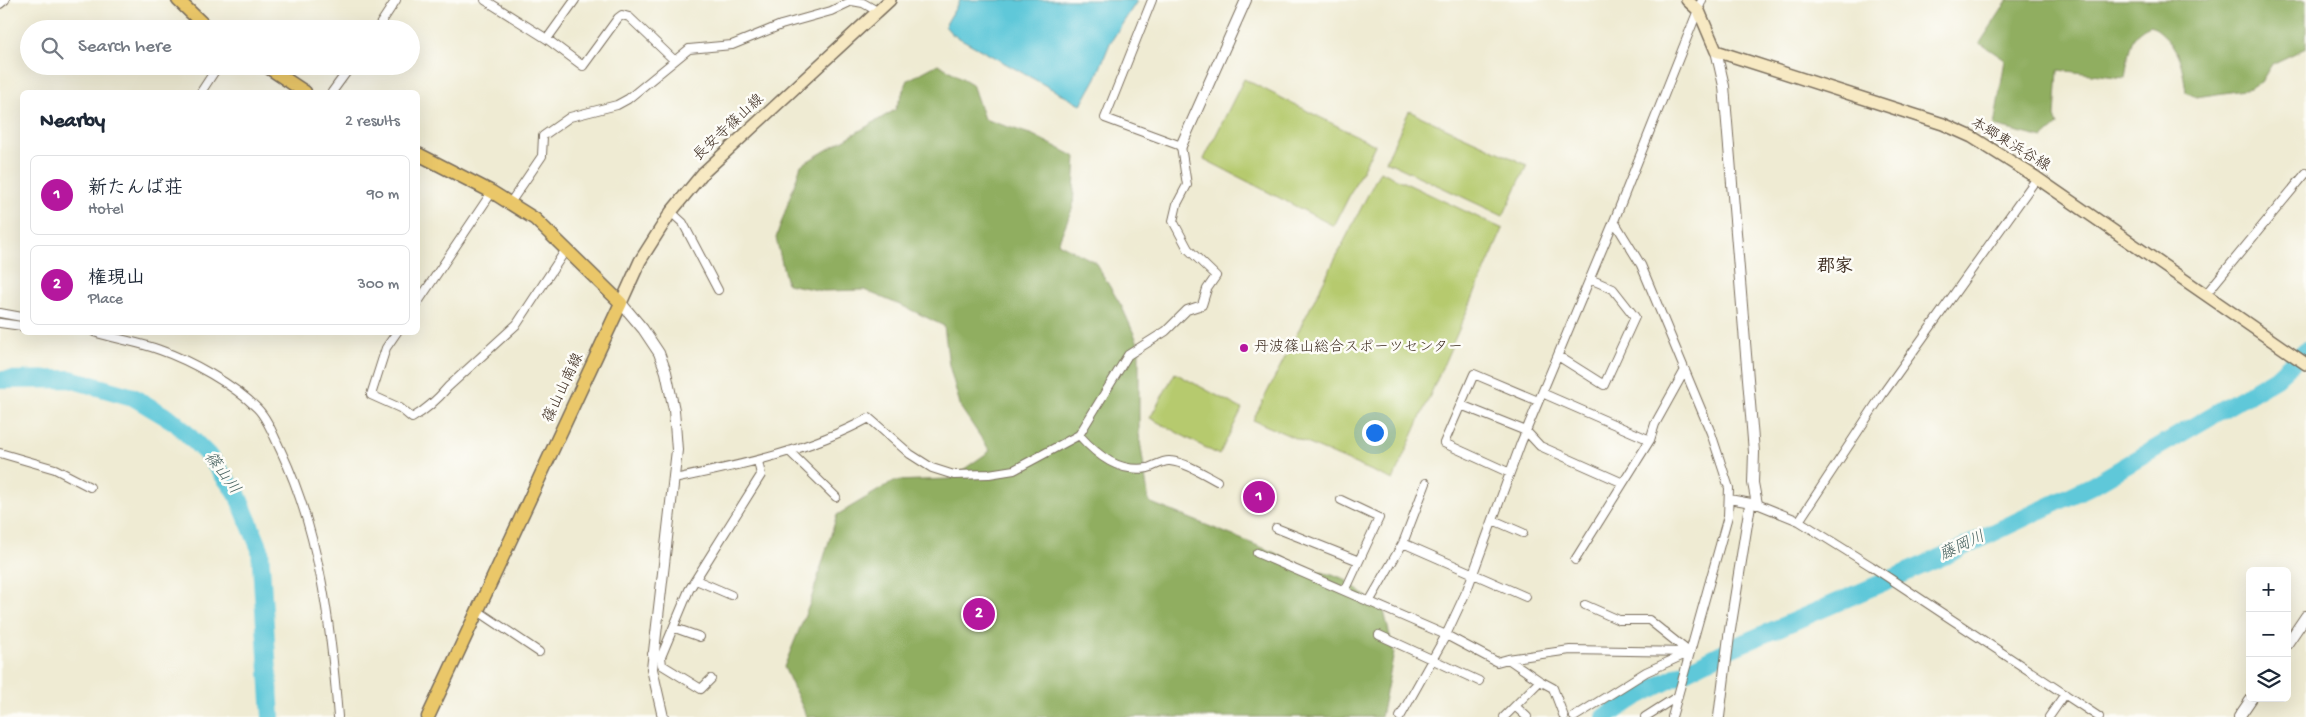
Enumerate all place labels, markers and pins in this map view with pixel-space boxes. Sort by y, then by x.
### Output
place label: 丹波篠山総合スポーツセンター [1254,338,1463,357]
marker: 丹波篠山総合スポーツセンター [1238,342,1250,354]
pin: 1 [1243,478,1275,516]
pin: 2 [963,595,995,633]

